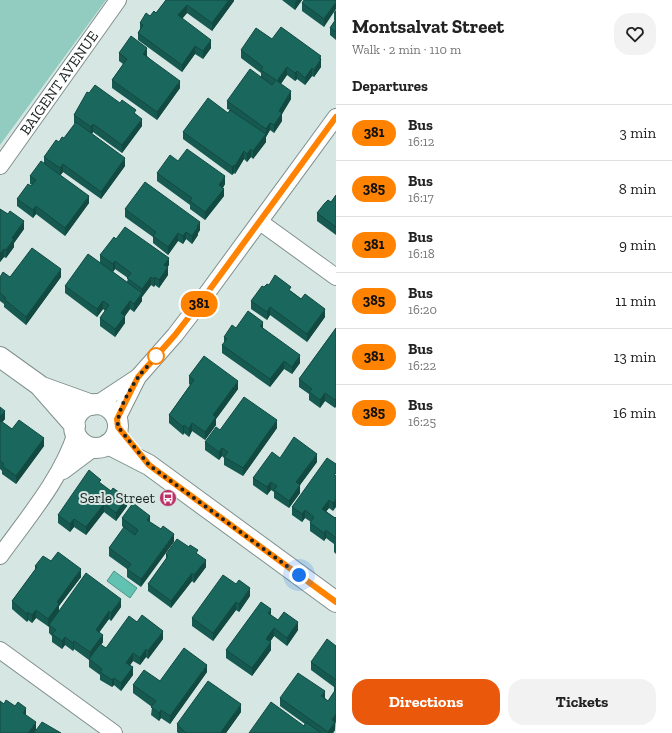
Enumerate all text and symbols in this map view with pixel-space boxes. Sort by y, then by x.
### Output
button: heart [614,13,656,55]
text: Montsalvat Street [352,15,504,38]
street label: BAIGENT AVENUE [16,27,102,138]
text: Walk · 2 min · 110 m [352,42,461,57]
text: Departures [352,77,428,95]
text: Bus [408,116,433,134]
text: 381 [364,124,384,141]
text: 3 min [620,124,656,142]
text: 16:12 [408,134,435,149]
text: Bus [408,172,433,190]
text: 385 [363,180,385,197]
text: 8 min [619,180,656,198]
text: 16:17 [408,190,434,205]
text: Bus [408,228,433,246]
text: 381 [364,236,384,253]
text: 9 min [619,236,656,254]
text: 16:18 [408,246,435,261]
text: Bus [408,284,433,302]
line badge: 381 [176,291,222,317]
text: 385 [363,292,385,309]
text: 11 min [615,292,656,310]
text: 381 [189,295,209,312]
text: 16:20 [408,302,437,317]
text: Bus [408,340,433,358]
unlabelled marker [147,347,165,365]
text: 381 [364,348,384,365]
text: 13 min [614,348,656,366]
text: 16:22 [408,358,436,373]
text: Bus [408,396,433,414]
text: 385 [363,404,385,421]
text: 16 min [613,404,656,422]
text: 16:25 [408,414,436,429]
bus stop icon: Serle Street [158,488,178,508]
place label: Serle Street [80,489,155,507]
your location [289,565,309,585]
button: Directions [352,679,500,725]
button: Tickets [508,679,656,725]

